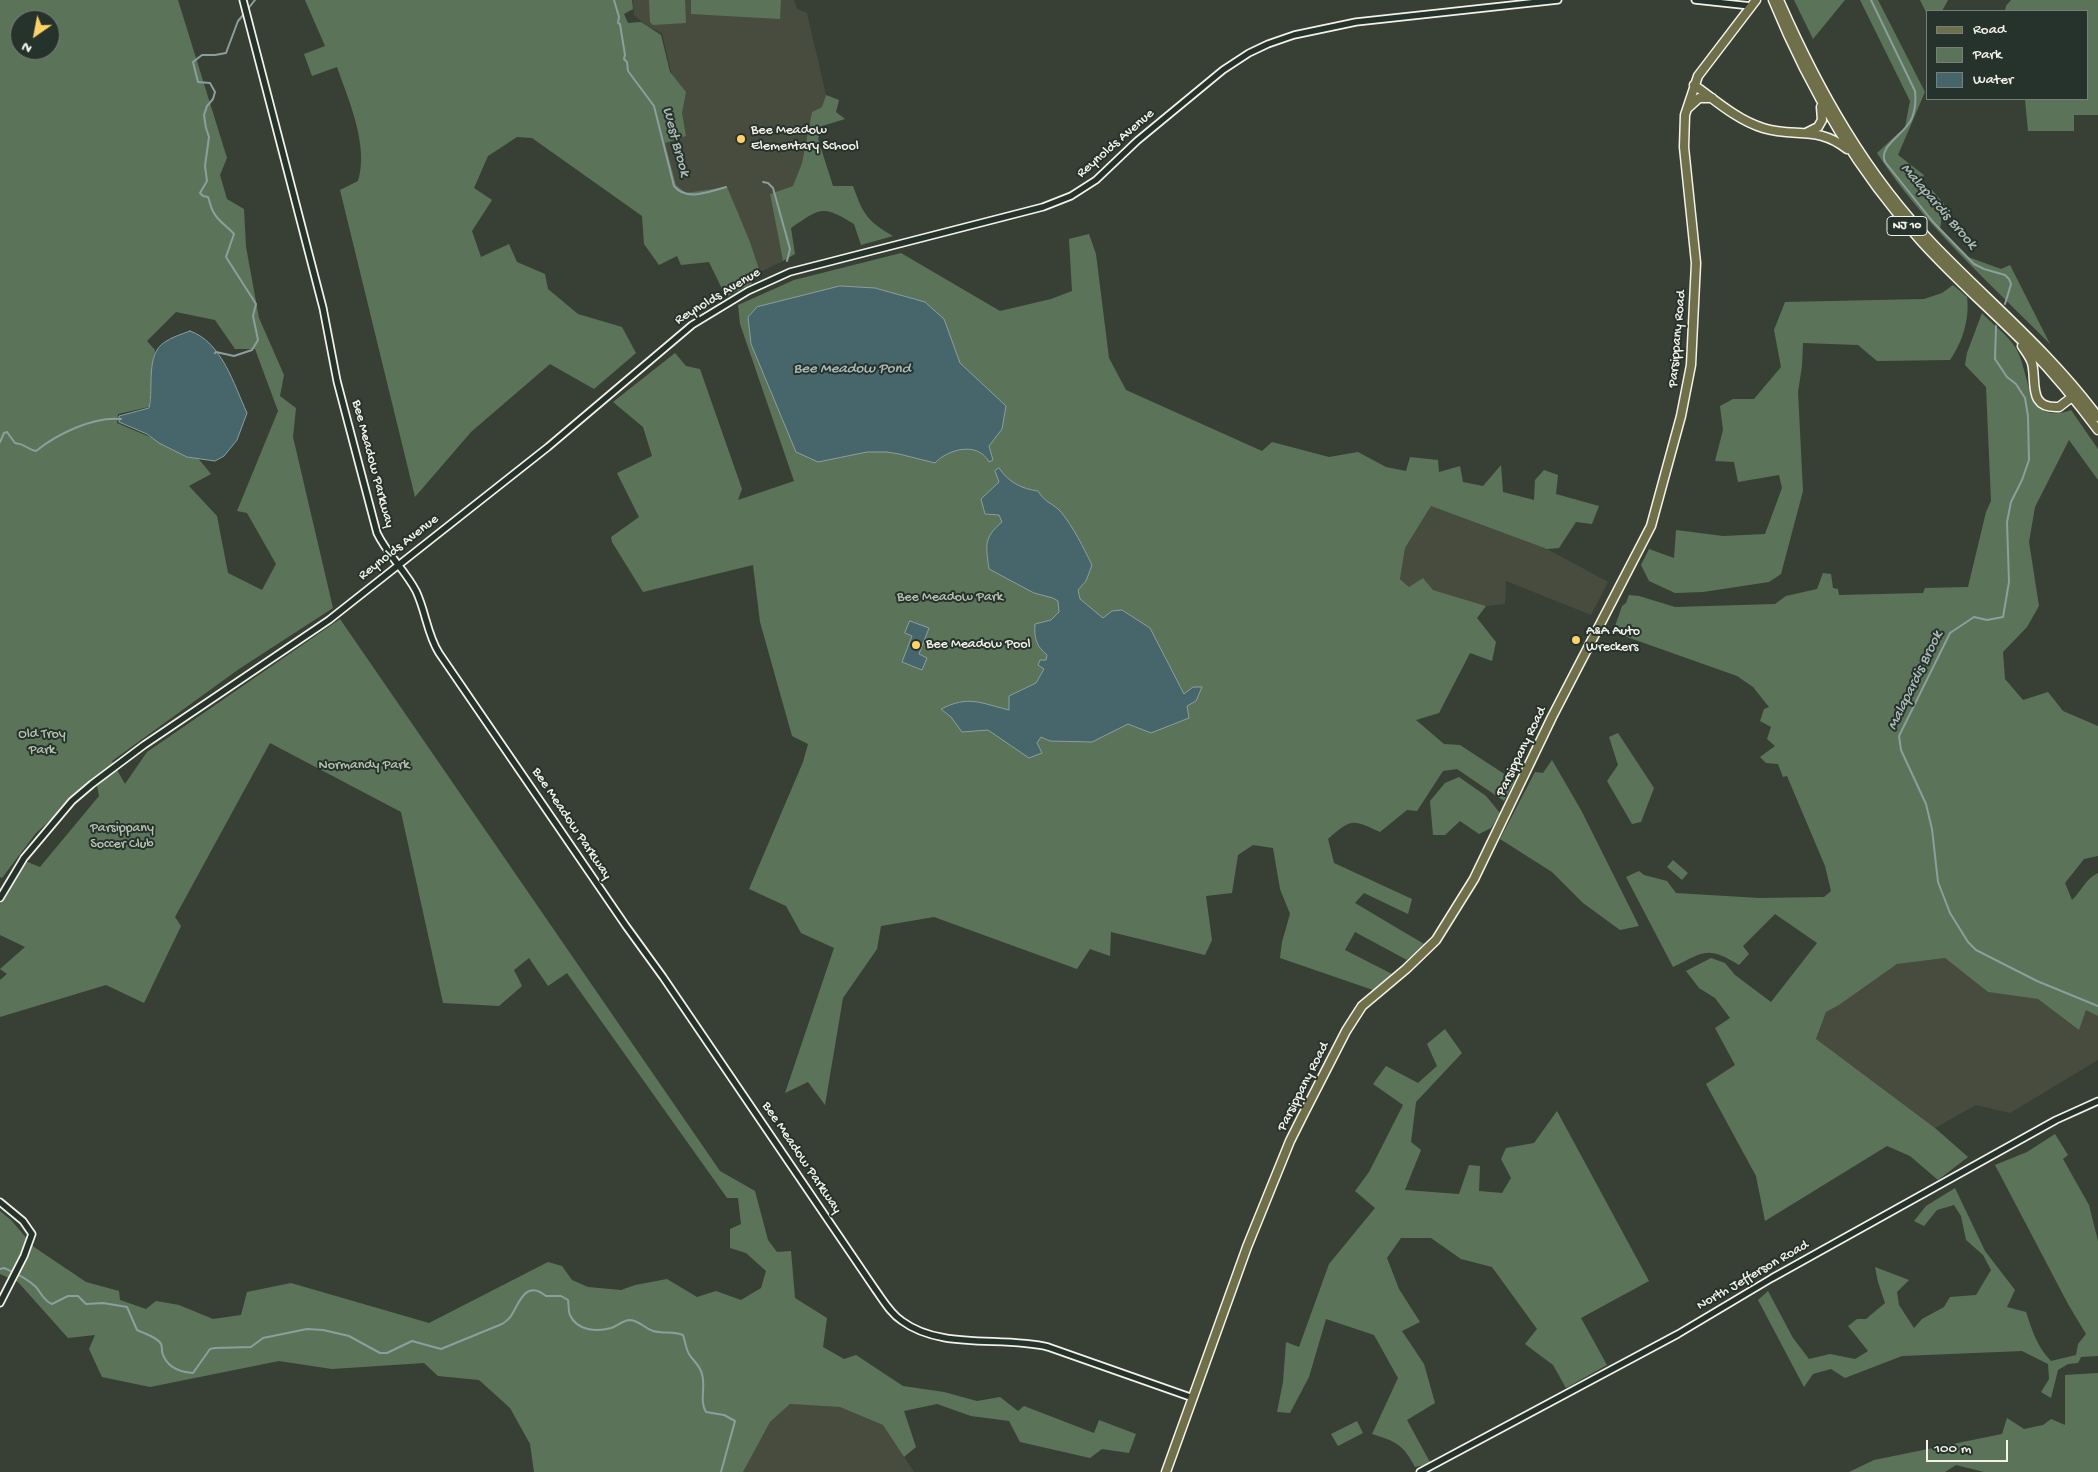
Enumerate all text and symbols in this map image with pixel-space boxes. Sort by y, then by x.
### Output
north arrow [10,10,60,60]
legend [1926,10,2088,100]
text: Road [1973,21,2006,39]
text: N [19,38,36,57]
text: Park [1973,46,2002,64]
text: Water [1973,71,2013,89]
water label: West Brook [657,105,693,179]
street label: Reynolds Avenue [1074,106,1158,182]
place label: Bee Meadow Elementary School [751,123,859,156]
marker: Bee Meadow Elementary School [735,133,747,145]
water label: Malapardis Brook [1896,160,1980,254]
road number: NJ 10 [1887,217,1927,236]
street label: Reynolds Avenue [672,265,764,329]
street label: Parsippany Road [1665,290,1691,388]
water label: Bee Meadow Pond [794,361,910,379]
street label: Bee Meadow Parkway [347,398,397,530]
street label: Reynolds Avenue [356,511,442,585]
park label: Bee Meadow Park [897,590,1003,606]
place label: A&A Auto Wreckers [1586,624,1640,656]
water label: Malapardis Brook [1884,629,1948,733]
marker: A&A Auto Wreckers [1570,634,1582,646]
place label: Bee Meadow Pool [926,637,1031,653]
marker: Bee Meadow Pool [910,639,922,651]
street label: Parsippany Road [1493,704,1551,800]
park label: Old Troy Park [18,727,66,760]
park label: Normandy Park [319,758,409,774]
street label: Bee Meadow Parkway [527,765,615,883]
park label: Parsippany Soccer Club [90,821,154,854]
street label: Parsippany Road [1274,1040,1334,1134]
street label: Bee Meadow Parkway [757,1099,845,1217]
street label: North Jefferson Road [1694,1237,1812,1315]
scale bar [1928,1430,2010,1462]
text: 100 m [1934,1440,1971,1458]

